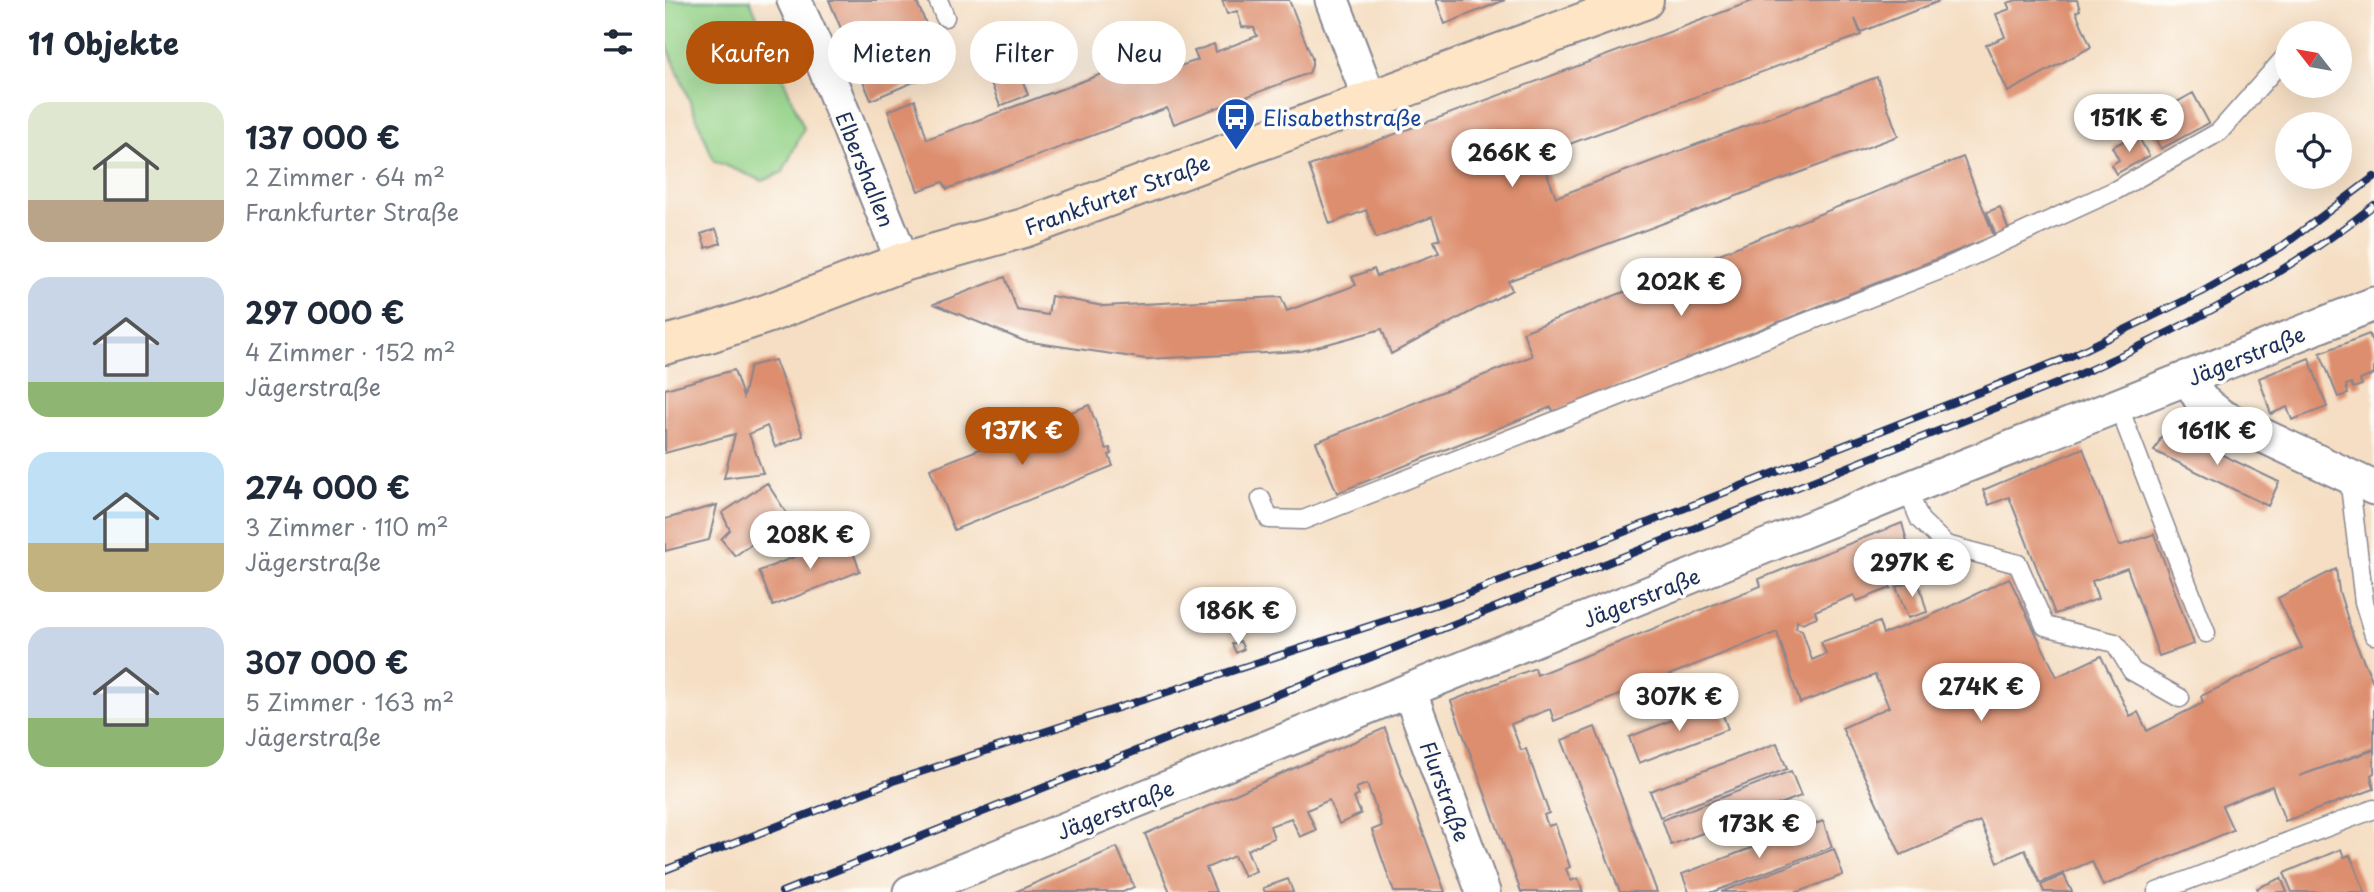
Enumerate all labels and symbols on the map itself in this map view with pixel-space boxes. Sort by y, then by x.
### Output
north arrow [2275,21,2352,98]
pin: 151K € [2072,94,2186,154]
bus stop icon: Elisabethstraße [1215,96,1257,151]
place label: Elisabethstraße [1263,101,1421,133]
street label: Elbershallen [828,106,904,232]
pin: 266K € [1455,130,1569,189]
street label: Frankfurter Straße [1020,146,1214,242]
pin: 202K € [1624,258,1738,318]
street label: Jägerstraße [2182,317,2310,393]
pin: 137K € [965,407,1079,467]
pin: 161K € [2160,407,2274,467]
pin: 208K € [753,512,867,571]
pin: 297K € [1855,540,1969,599]
street label: Jägerstraße [1577,559,1705,635]
pin: 186K € [1181,588,1295,647]
pin: 274K € [1924,664,2038,723]
pin: 307K € [1622,674,1736,733]
street label: Flurstraße [1413,736,1479,846]
street label: Jägerstraße [1051,771,1179,847]
pin: 173K € [1702,800,1816,860]

